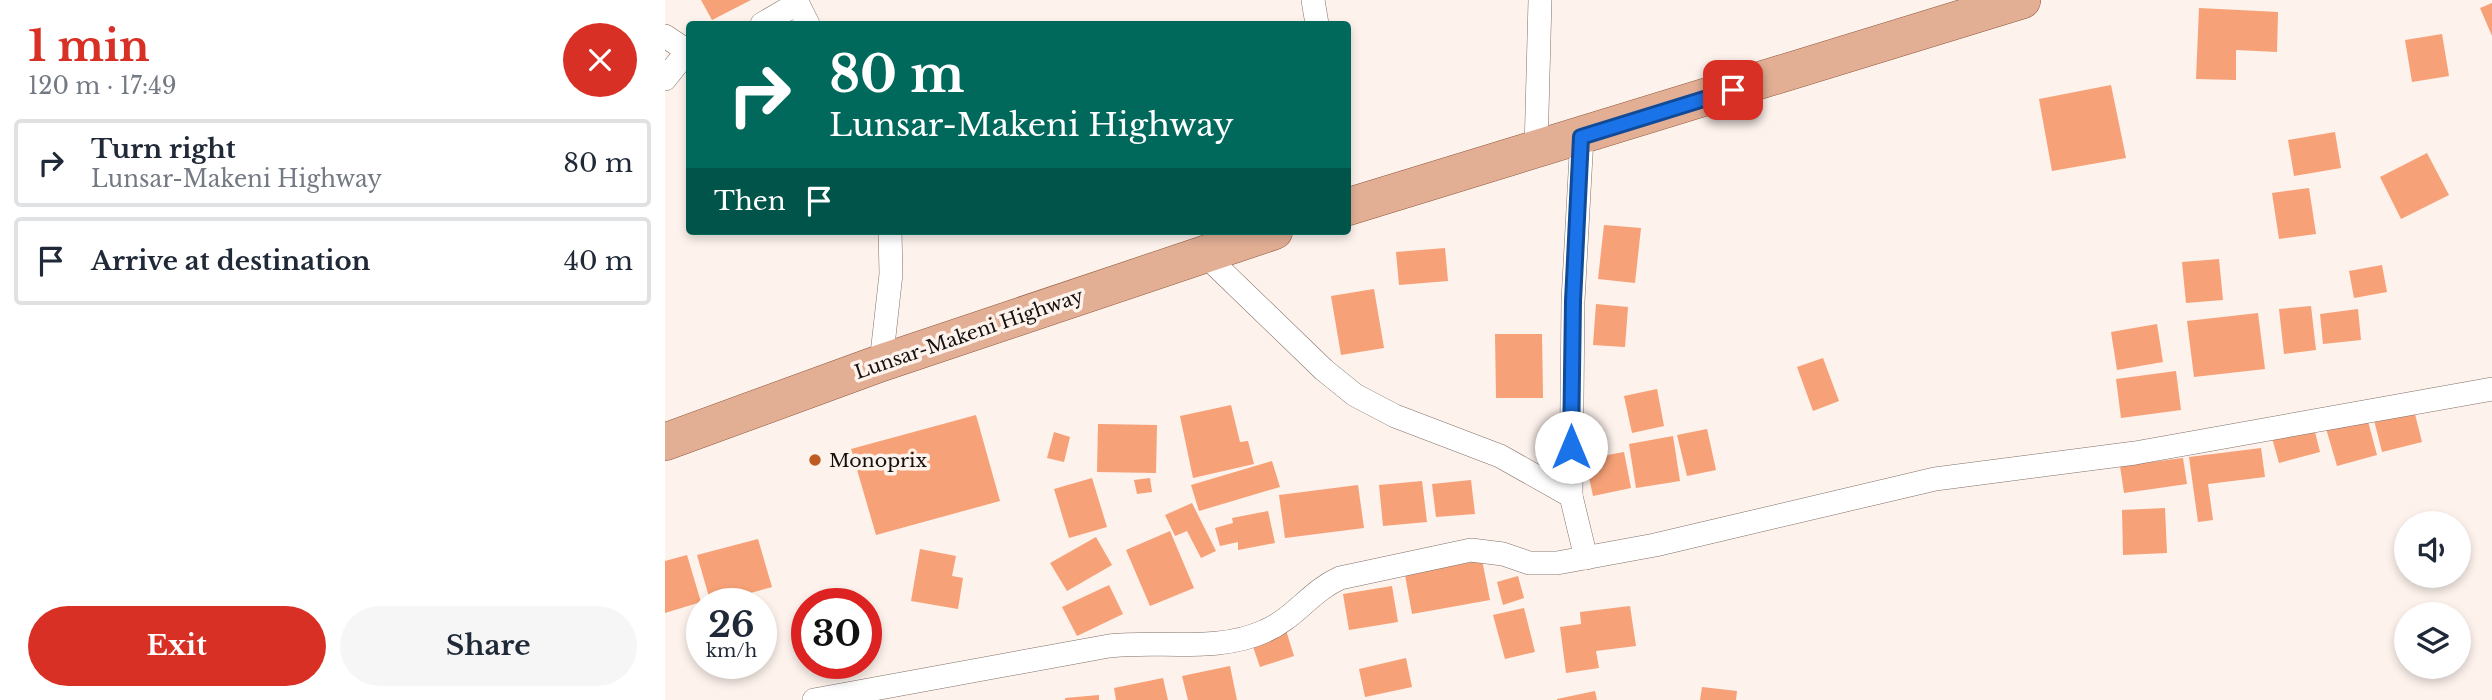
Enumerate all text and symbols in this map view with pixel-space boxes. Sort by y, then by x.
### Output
text: 1 min [28,20,150,72]
button: close [563,23,637,97]
text: 80 m [829,44,964,105]
icon: right [714,49,805,140]
pin [1703,60,1763,120]
icon: arrive [1714,71,1752,109]
text: 120 m · 17:49 [28,72,177,100]
text: Lunsar-Makeni Highway [829,105,1234,145]
text: Turn right [91,133,236,165]
icon: right [32,144,70,182]
text: 80 m [563,147,633,179]
text: Lunsar-Makeni Highway [91,165,382,193]
icon: arrive [800,182,838,220]
text: Then [714,185,786,217]
icon: arrive [32,242,70,280]
text: Arrive at destination [91,245,371,277]
text: 40 m [564,245,633,277]
street label: Lunsar-Makeni Highway [852,284,1086,384]
position arrow [1534,410,1608,484]
place label: Monoprix [829,449,928,472]
marker: Monoprix [807,452,823,468]
map controls [2394,511,2471,679]
button: sound [2394,511,2471,588]
speed limit sign: 30 [791,588,882,679]
button: layers [2394,602,2471,679]
text: 26 [708,603,755,646]
button: Exit [28,606,326,686]
button: Share [340,606,637,686]
text: km/h [706,640,757,662]

